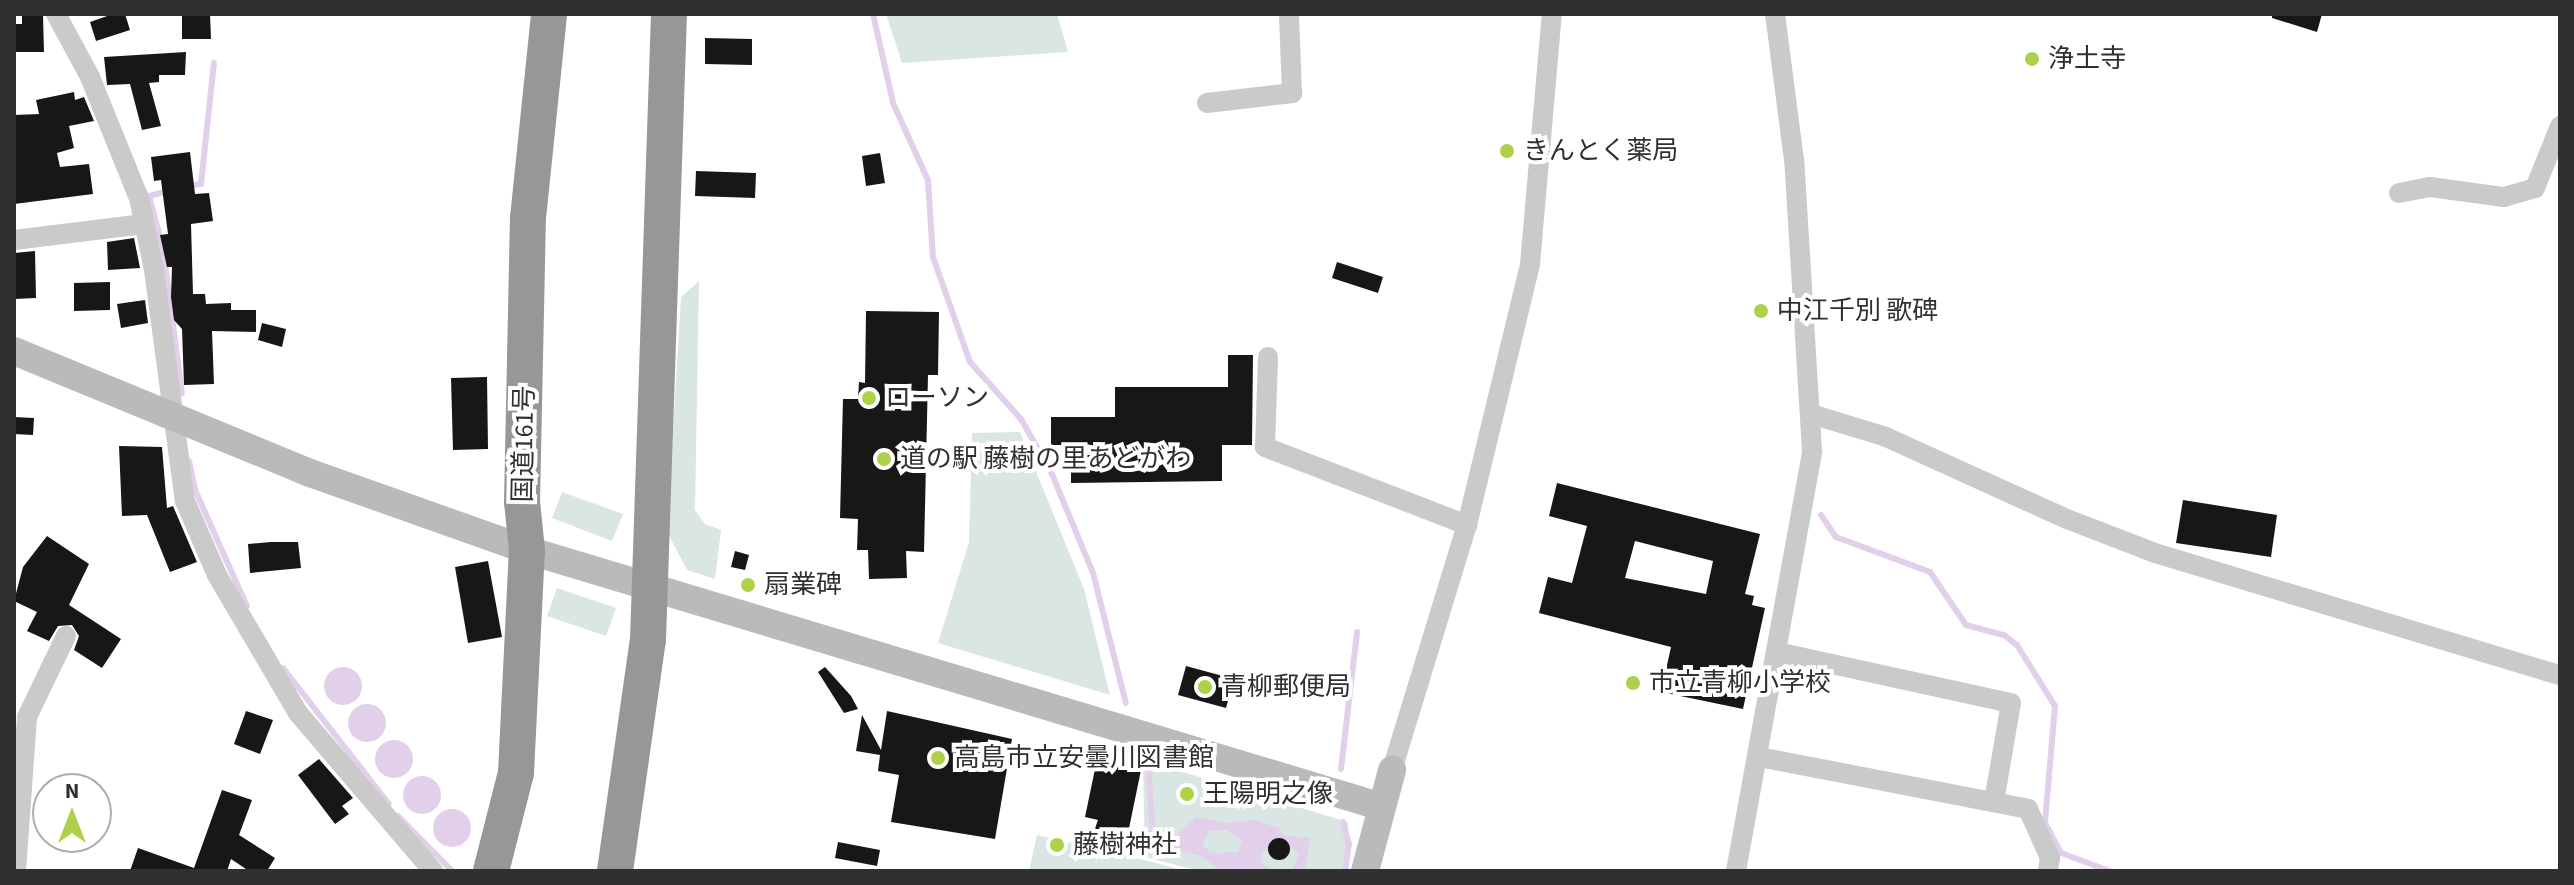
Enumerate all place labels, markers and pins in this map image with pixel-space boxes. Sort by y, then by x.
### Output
place label: 浄土寺 [2048,43,2126,75]
marker: 浄土寺 [2023,50,2041,68]
place label: きんとく薬局 [1523,135,1679,167]
marker: きんとく薬局 [1498,142,1516,160]
place label: 中江千別 歌碑 [1777,295,1938,327]
marker: 中江千別 歌碑 [1752,302,1770,320]
place label: ローソン [885,382,989,414]
marker: ローソン [860,389,878,407]
place label: 道の駅 藤樹の里あどがわ [900,443,1191,475]
marker: 道の駅 藤樹の里あどがわ [875,450,893,468]
place label: 扇業碑 [764,569,842,601]
marker: 扇業碑 [739,576,757,594]
place label: 市立青柳小学校 [1649,667,1831,699]
place label: 青柳郵便局 [1221,671,1351,703]
marker: 市立青柳小学校 [1624,674,1642,692]
marker: 青柳郵便局 [1196,678,1214,696]
place label: 高島市立安曇川図書館 [954,742,1214,774]
marker: 高島市立安曇川図書館 [929,749,947,767]
place label: 王陽明之像 [1203,778,1333,810]
marker: 王陽明之像 [1178,785,1196,803]
place label: 藤樹神社 [1073,829,1177,861]
marker: 藤樹神社 [1048,836,1066,854]

